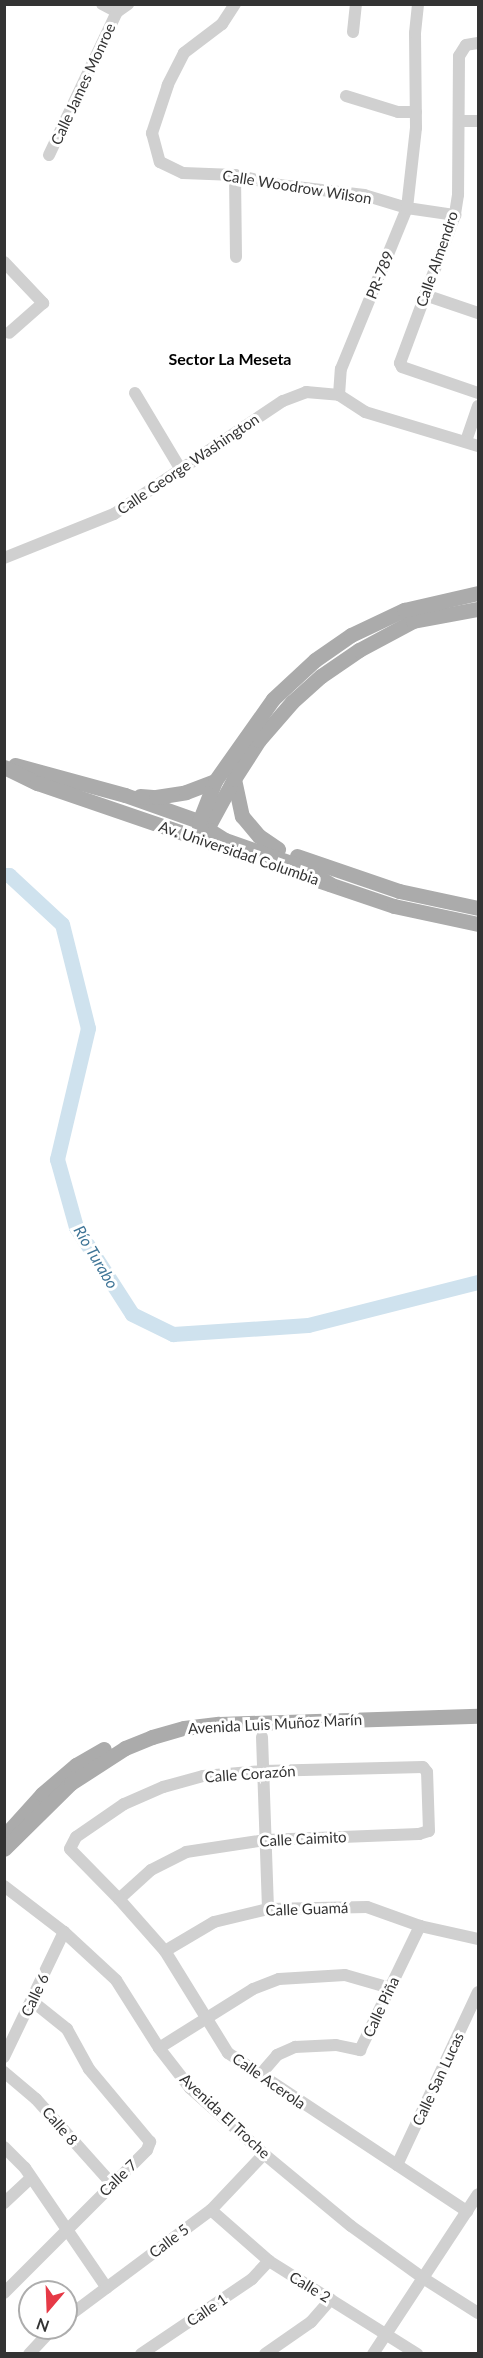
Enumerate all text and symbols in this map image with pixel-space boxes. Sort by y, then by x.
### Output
street label: Calle James Monroe [47,20,119,148]
street label: Calle Woodrow Wilson [221,166,373,208]
street label: Calle Almendro [412,208,462,310]
street label: PR-789 [362,248,398,302]
district label: Sector La Meseta [168,349,292,369]
street label: Calle George Washington [114,410,262,518]
street label: Av. Universidad Columbia [157,817,321,889]
water label: Río Turabo [70,1222,122,1292]
street label: Avenida Luis Muñoz Marín [187,1710,363,1738]
street label: Calle Corazón [204,1762,296,1786]
street label: Calle Caimito [259,1828,347,1850]
street label: Calle Guamá [265,1899,349,1919]
street label: Calle 6 [17,1971,53,2019]
street label: Calle Piña [359,1974,403,2040]
street label: Calle San Lucas [409,2030,467,2128]
street label: Calle Acerola [229,2049,309,2113]
street label: Avenida El Troche [176,2070,274,2162]
street label: Calle 8 [38,2103,82,2149]
street label: Calle 7 [96,2156,140,2200]
street label: Calle 5 [146,2220,192,2262]
street label: Calle 2 [286,2268,334,2306]
north arrow [18,2280,78,2340]
street label: Calle 1 [183,2290,231,2330]
text: N [34,2315,52,2337]

